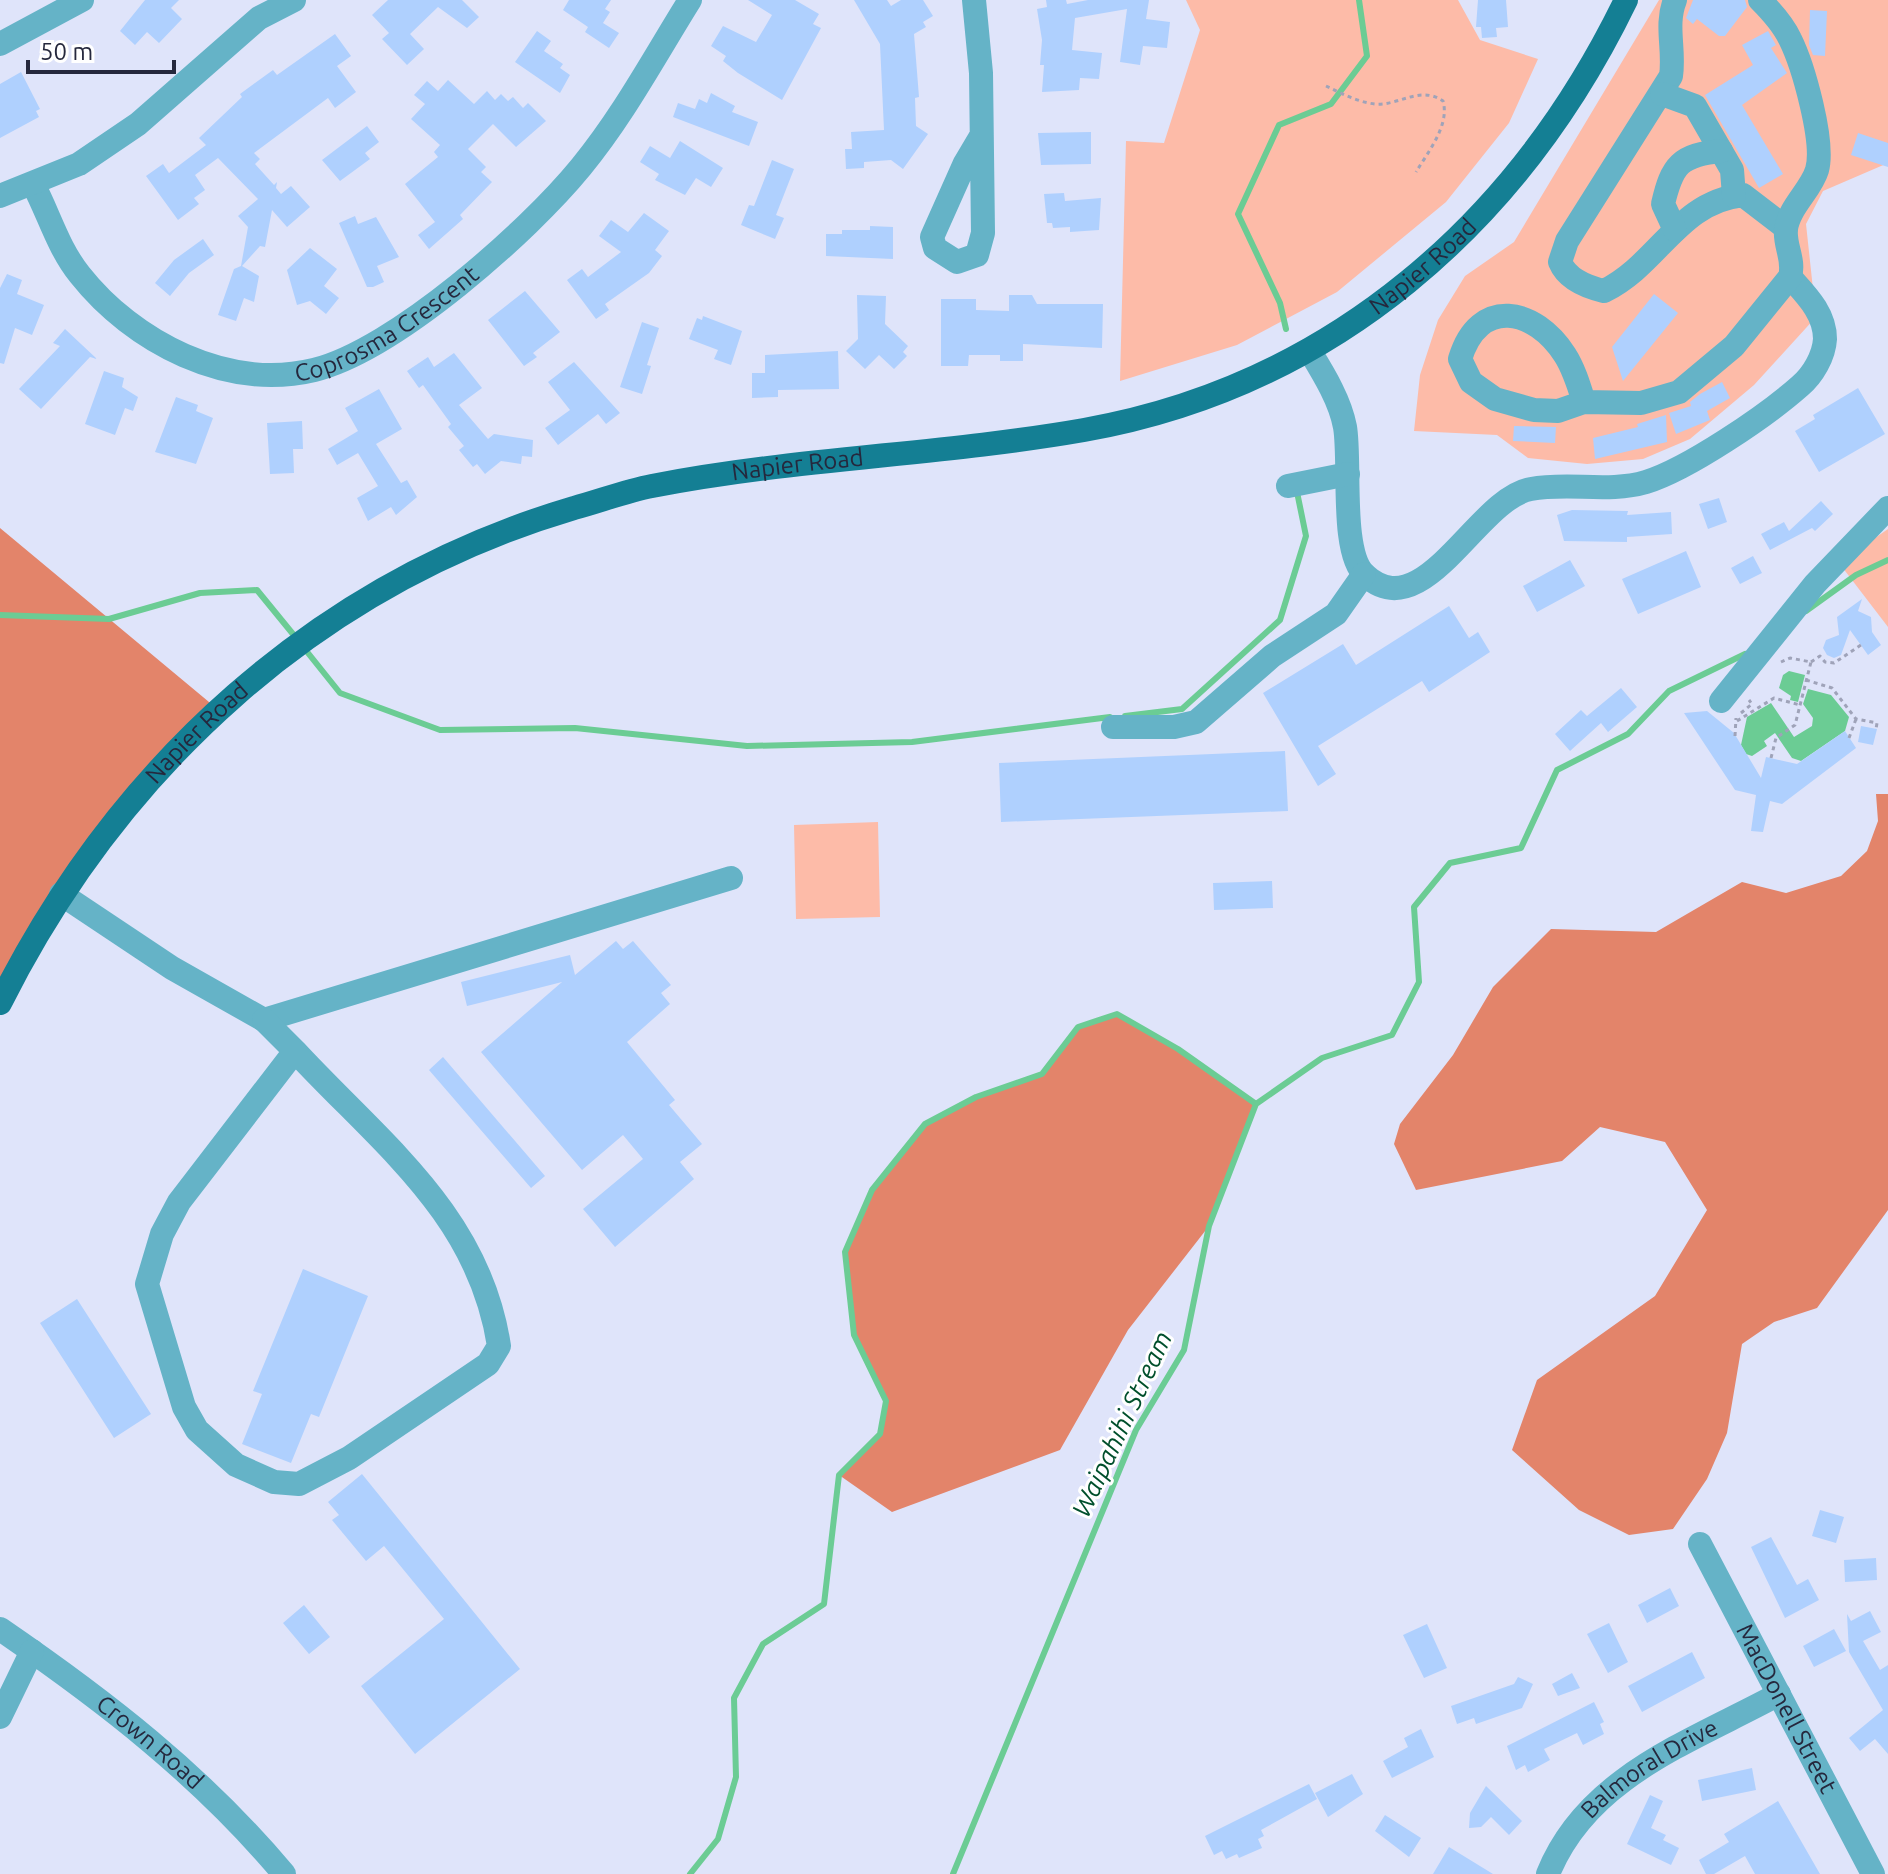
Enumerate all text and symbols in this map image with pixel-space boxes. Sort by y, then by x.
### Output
scale bar [28,24,174,74]
text: 50 m [40,38,93,65]
street label: Napier Road [1364,213,1482,320]
street label: Coprosma Crescent [293,260,484,386]
street label: Napier Road [730,443,865,486]
street label: Napier Road [140,676,253,789]
water label: Waipahihi Stream [1066,1326,1177,1521]
street label: MacDonell Street [1731,1619,1843,1798]
street label: Crown Road [91,1690,209,1795]
street label: Balmoral Drive [1575,1714,1722,1823]

